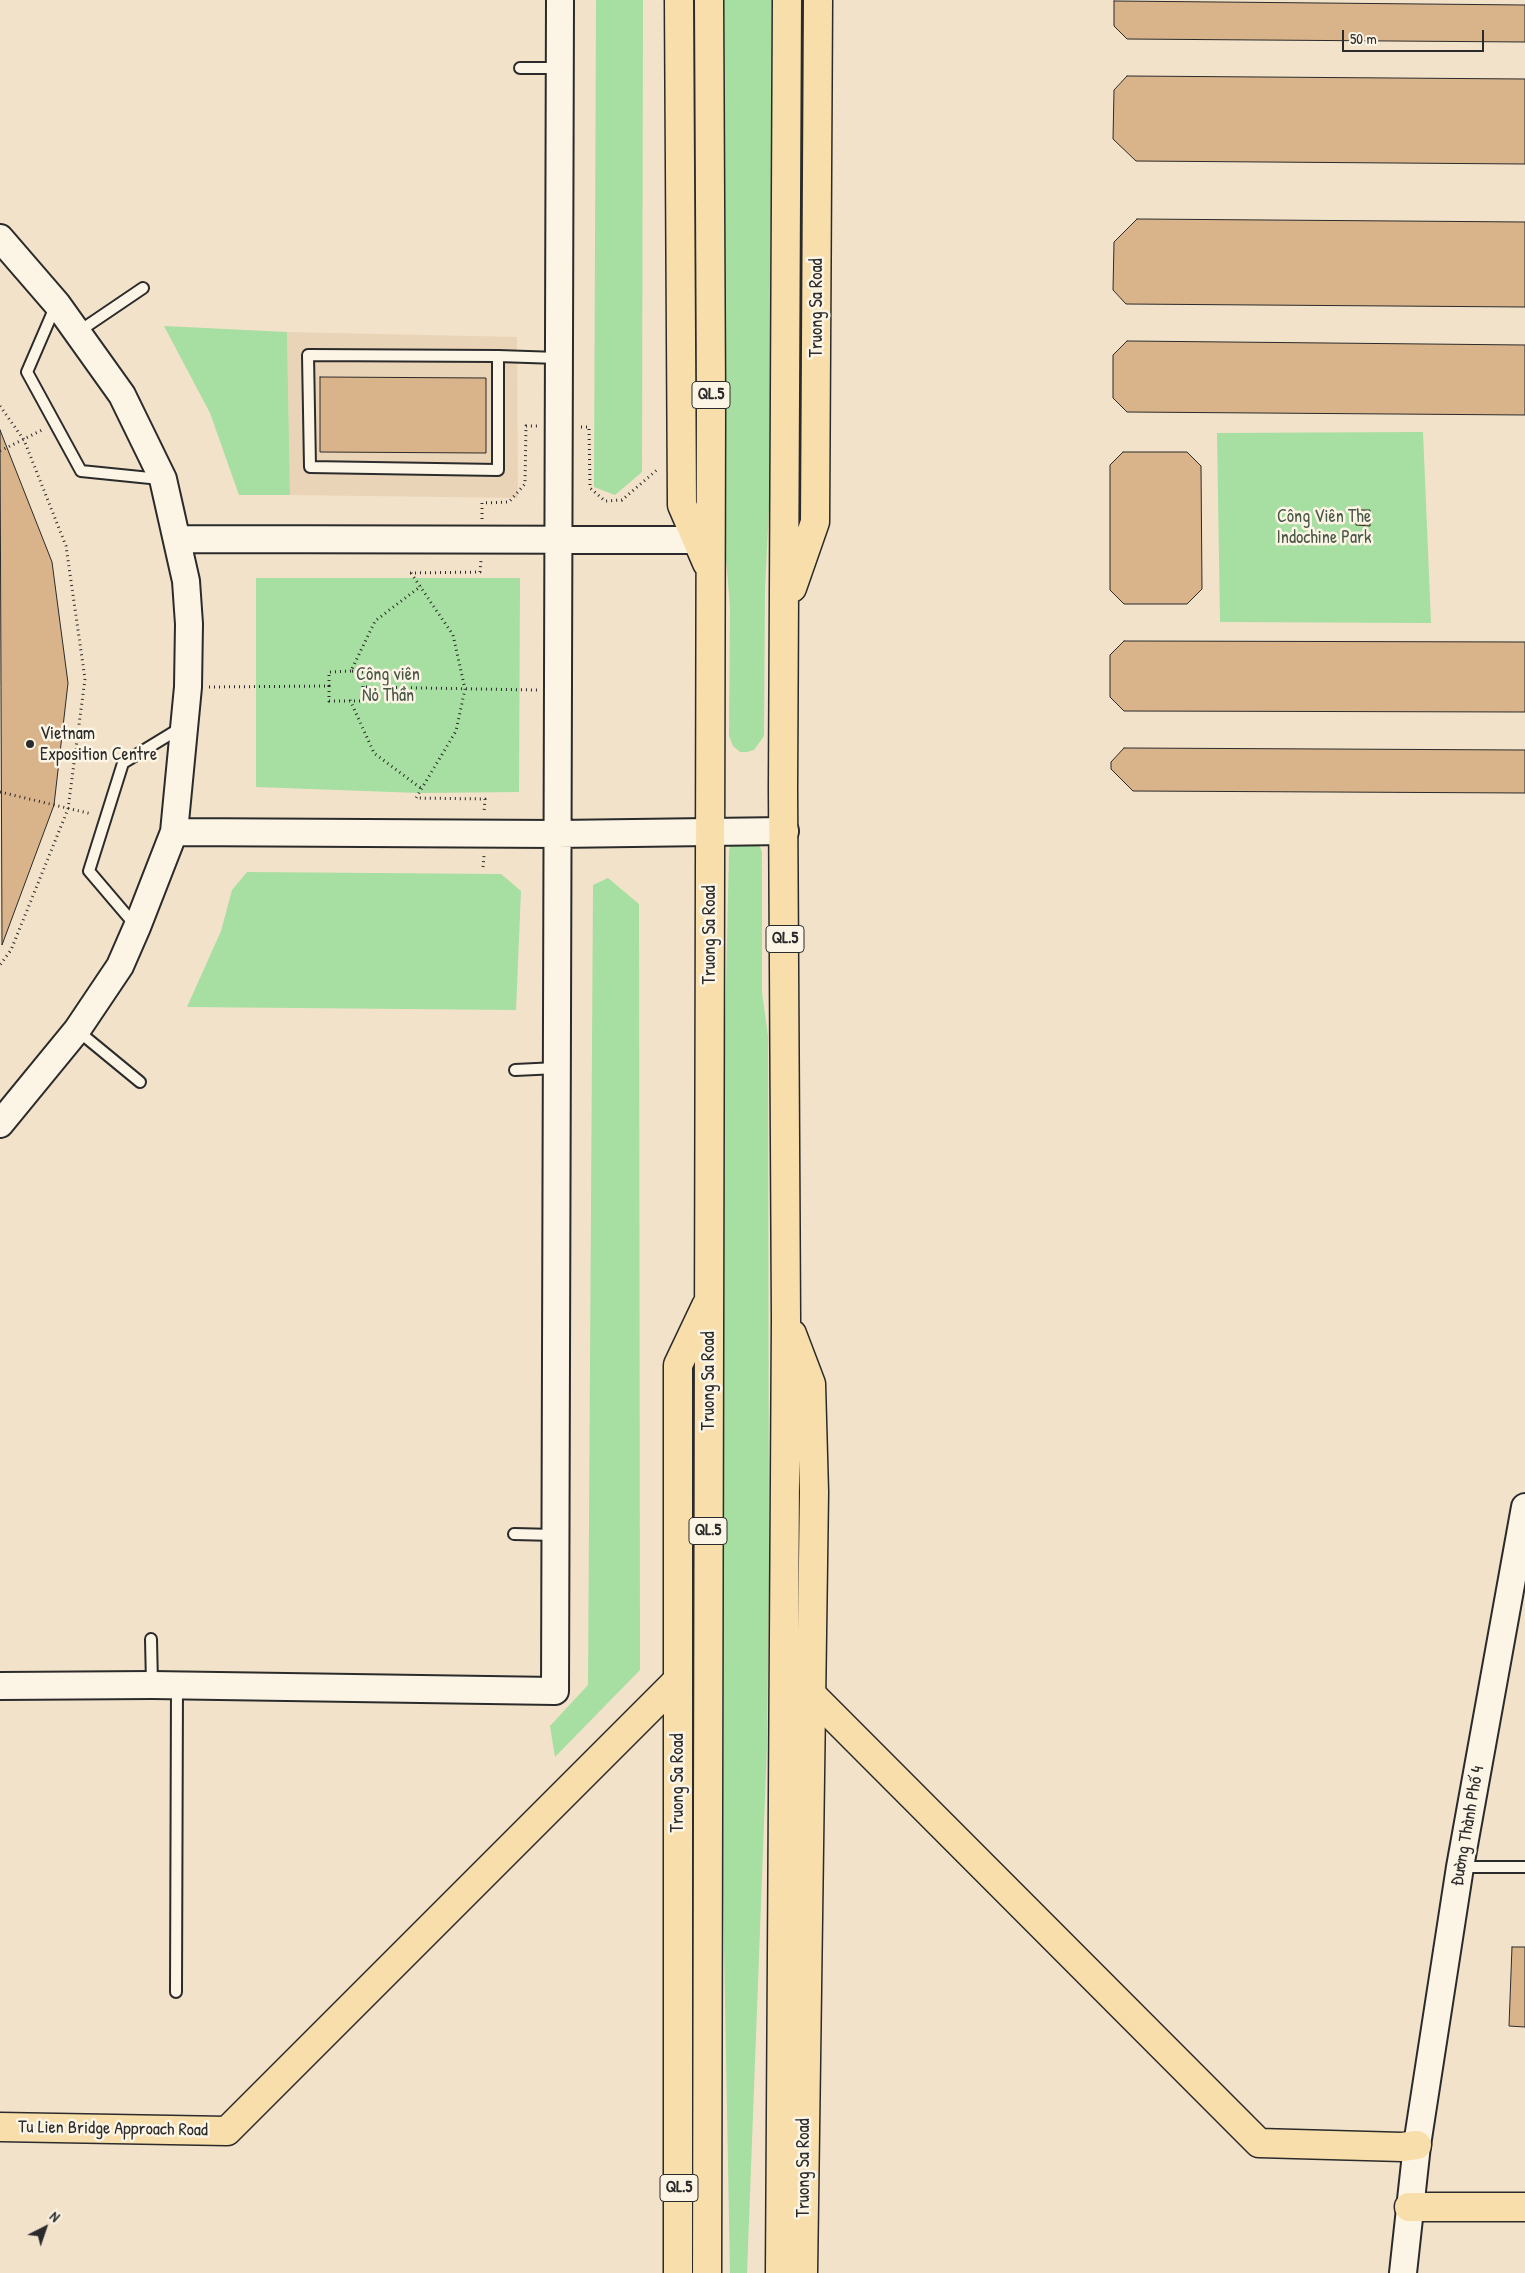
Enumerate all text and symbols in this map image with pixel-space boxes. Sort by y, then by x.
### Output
scale bar [1345,20,1488,52]
text: 50 m [1350,28,1377,49]
street label: Truong Sa Road [806,258,828,358]
road number: QL.5 [692,382,730,408]
park label: Công Viên The Indochine Park [1277,506,1371,548]
park label: Công viên Nỏ Thần [356,664,420,706]
place label: Vietnam Exposition Centre [40,723,157,766]
marker: Vietnam Exposition Centre [24,738,36,750]
street label: Truong Sa Road [699,885,721,985]
road number: QL.5 [766,926,804,952]
street label: Truong Sa Road [698,1331,720,1431]
road number: QL.5 [689,1518,727,1544]
street label: Truong Sa Road [667,1733,689,1833]
street label: Đường Thành Phố 4 [1447,1764,1489,1888]
street label: Tu Lien Bridge Approach Road [18,2117,208,2141]
street label: Truong Sa Road [793,2118,815,2218]
road number: QL.5 [660,2174,698,2202]
north arrow [20,2203,70,2253]
text: N [46,2207,64,2226]

